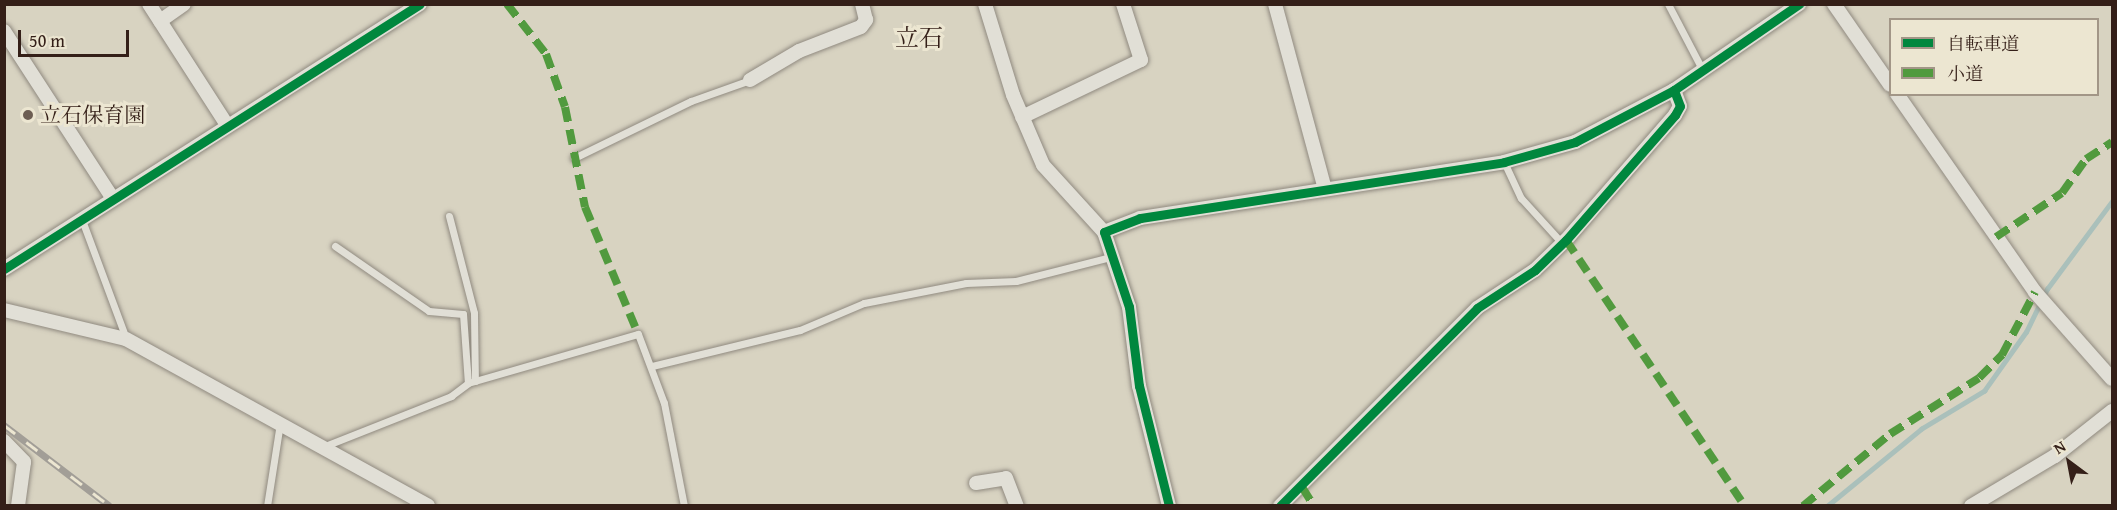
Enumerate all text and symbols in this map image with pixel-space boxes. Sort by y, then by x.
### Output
scale bar [21,18,132,56]
legend [1889,18,2099,96]
district label: 立石 [895,24,943,52]
text: 50 m [29,27,65,54]
text: 自転車道 [1947,30,2019,57]
text: 小道 [1947,60,1983,87]
place label: 立石保育園 [40,102,145,128]
marker: 立石保育園 [21,108,35,122]
north arrow [2039,432,2099,492]
text: N [2049,434,2070,460]

